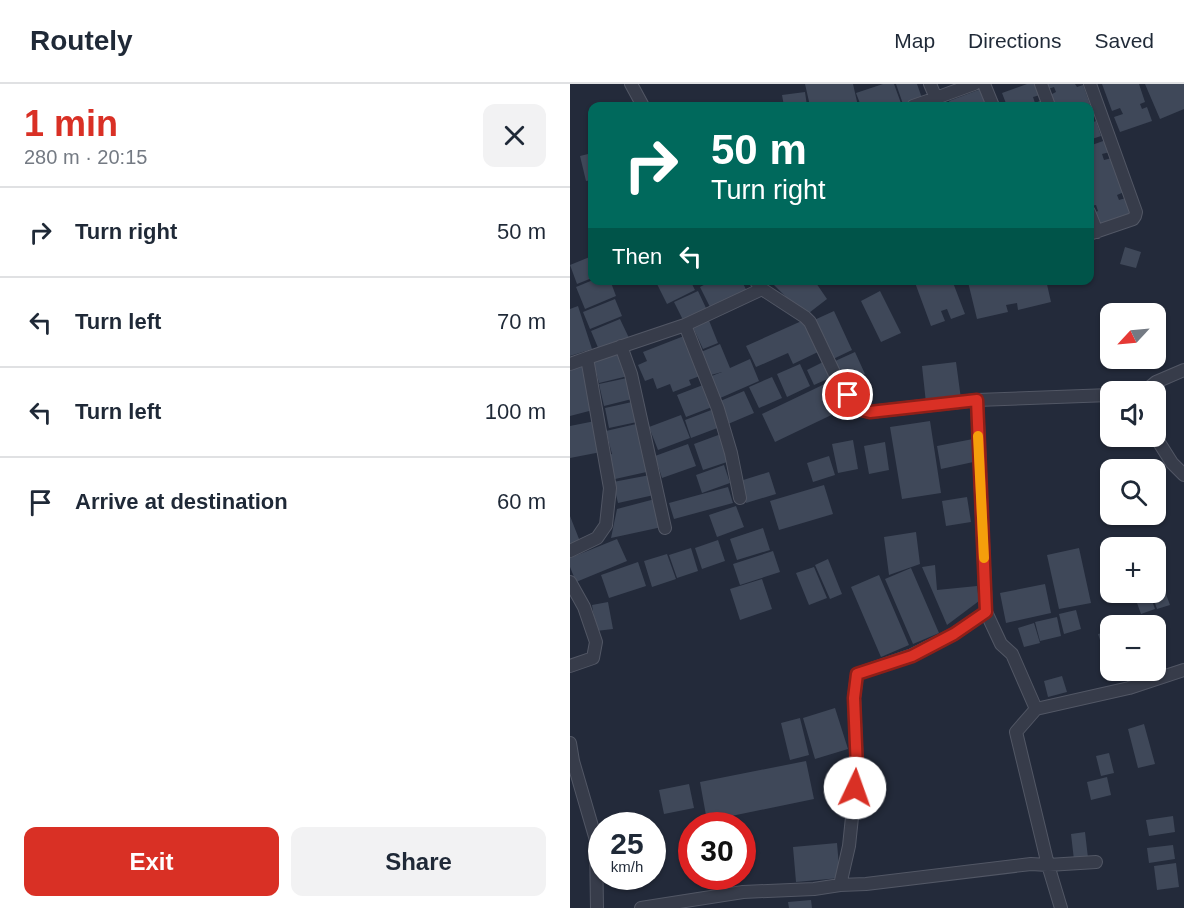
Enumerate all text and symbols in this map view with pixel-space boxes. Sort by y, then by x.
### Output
text: Routely [30,25,133,56]
text: Map [894,29,935,52]
text: Directions [968,29,1061,52]
text: Saved [1094,29,1154,52]
text: 1 min [24,103,118,144]
button: close [483,104,546,167]
icon: right [612,126,690,204]
text: 50 m [711,126,807,173]
text: 280 m · 20:15 [24,146,147,168]
text: Turn right [711,175,826,205]
icon: right [24,216,57,249]
text: Turn right [75,219,177,244]
text: 50 m [497,219,546,244]
icon: left [674,240,707,273]
text: Then [612,244,662,269]
north arrow [1100,303,1166,369]
map controls [1100,303,1166,681]
icon: left [24,306,57,339]
text: Turn left [75,309,161,334]
text: 70 m [497,309,546,334]
pin [822,369,873,420]
icon: arrive [831,378,864,411]
button: sound [1100,381,1166,447]
icon: left [24,396,57,429]
text: Turn left [75,399,161,424]
text: 100 m [485,399,546,424]
button: search [1100,459,1166,525]
icon: arrive [24,486,57,519]
text: Arrive at destination [75,489,288,514]
text: 60 m [497,489,546,514]
button: + [1100,537,1166,603]
button: − [1100,615,1166,681]
position arrow [823,756,887,820]
speed limit sign: 30 [678,812,756,890]
button: Exit [24,827,279,896]
button: Share [291,827,546,896]
text: 25 [610,827,644,860]
text: km/h [611,858,643,875]

